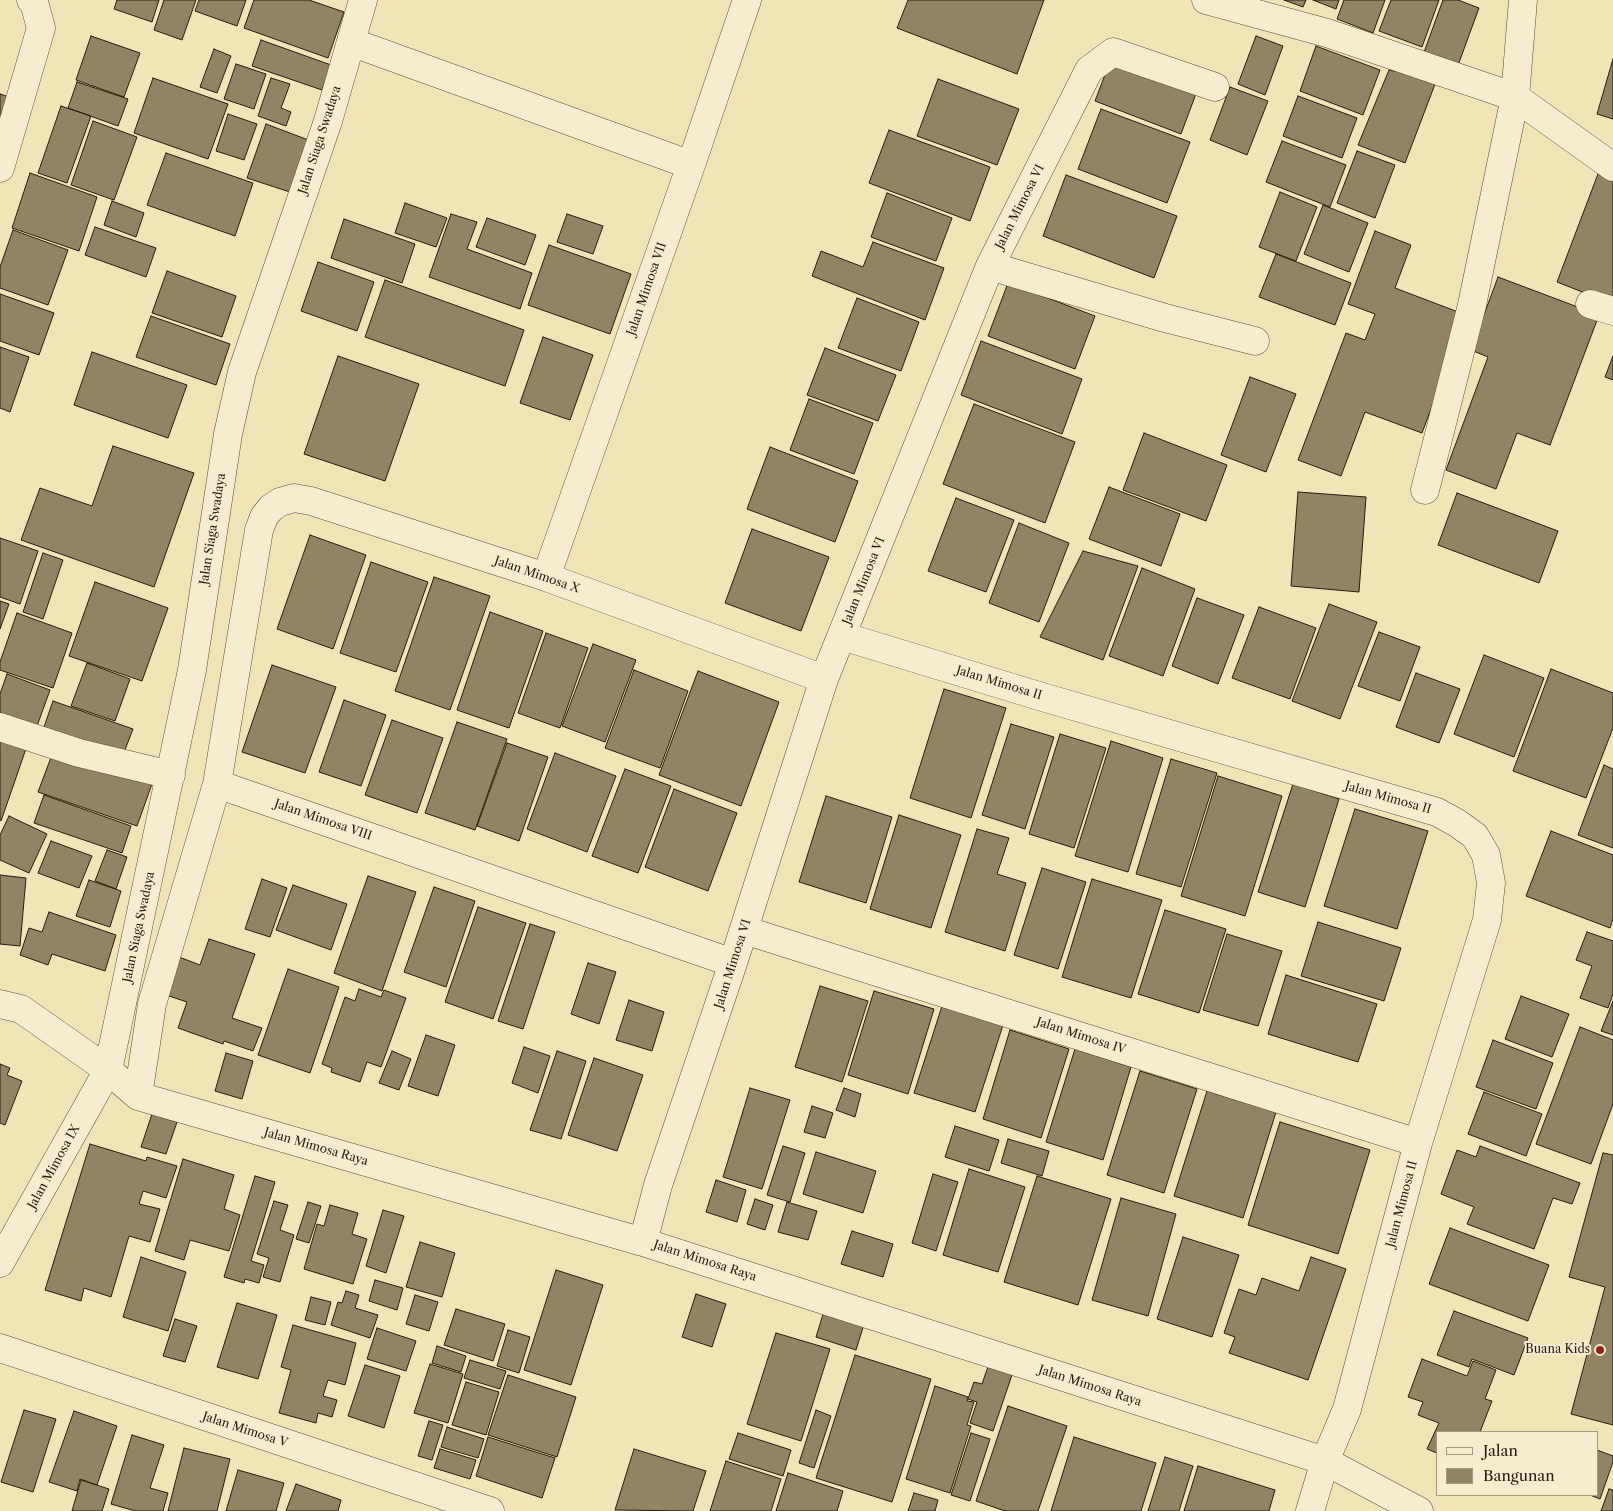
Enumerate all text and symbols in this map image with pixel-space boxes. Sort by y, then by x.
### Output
street label: Jalan Siaga Swadaya [296,84,344,196]
street label: Jalan Mimosa VI [992,162,1048,252]
street label: Jalan Mimosa VII [624,240,670,338]
street label: Jalan Siaga Swadaya [197,472,229,586]
street label: Jalan Mimosa VI [840,535,888,627]
street label: Jalan Mimosa X [492,554,582,596]
street label: Jalan Mimosa II [954,663,1044,703]
street label: Jalan Mimosa II [1343,779,1433,817]
street label: Jalan Mimosa VIII [272,797,374,843]
street label: Jalan Siaga Swadaya [120,870,158,984]
street label: Jalan Mimosa VI [712,917,754,1011]
street label: Jalan Mimosa IV [1034,1015,1128,1057]
street label: Jalan Mimosa IX [25,1122,83,1212]
street label: Jalan Mimosa Raya [262,1125,370,1169]
street label: Jalan Mimosa II [1384,1159,1420,1249]
street label: Jalan Mimosa Raya [652,1238,758,1284]
place label: Buana Kids [1525,1343,1590,1357]
marker: Buana Kids [1594,1344,1606,1356]
street label: Jalan Mimosa Raya [1037,1363,1143,1409]
street label: Jalan Mimosa V [201,1409,289,1451]
legend [1436,1431,1598,1496]
text: Jalan [1483,1441,1518,1460]
text: Bangunan [1483,1466,1555,1485]

